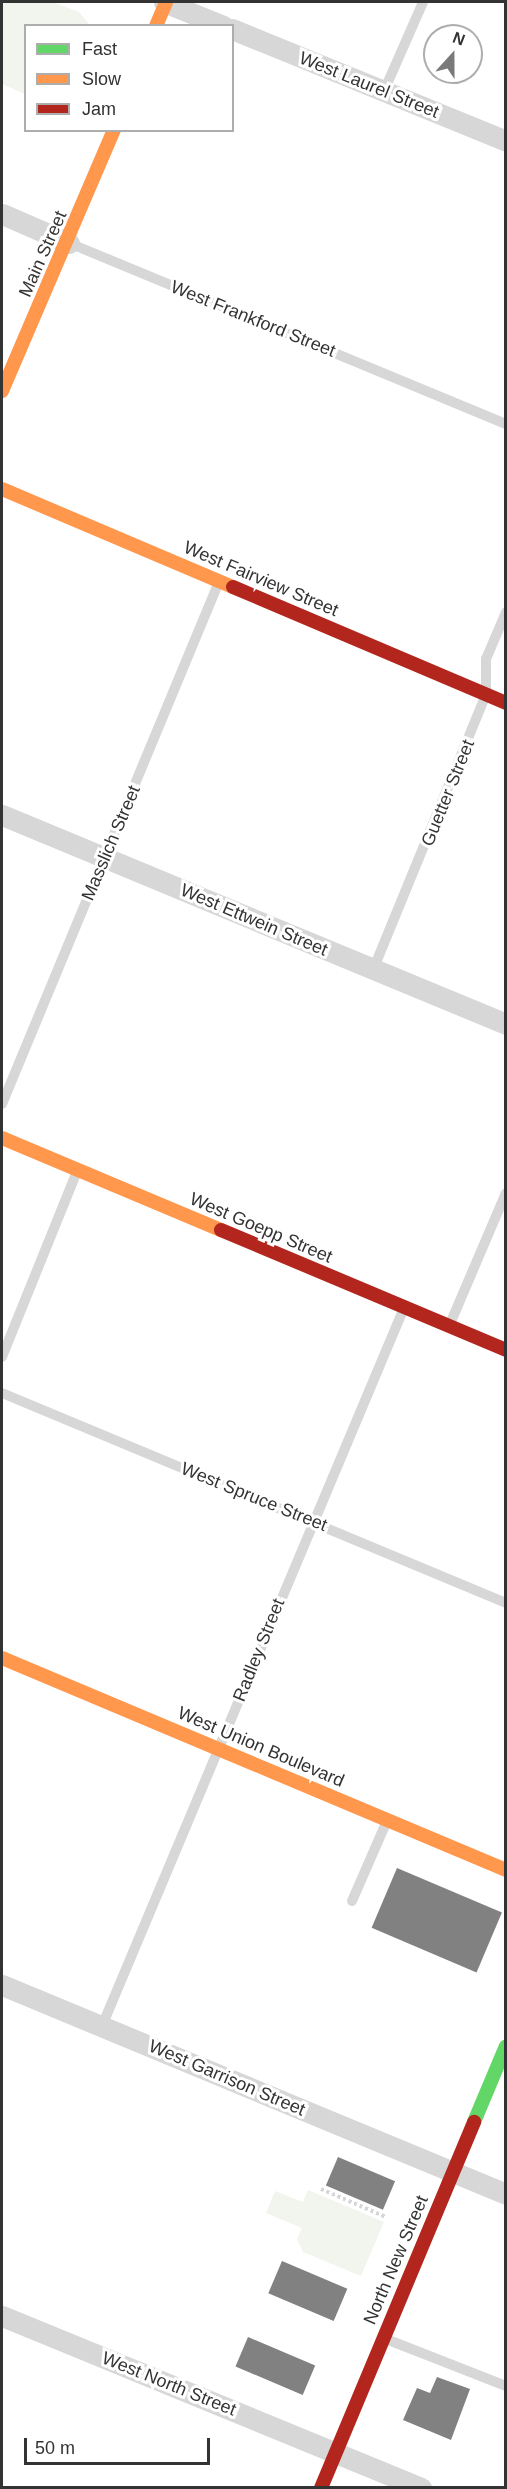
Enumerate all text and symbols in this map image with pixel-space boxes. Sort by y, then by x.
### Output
legend [24,24,234,132]
north arrow [423,24,483,84]
text: N [450,29,467,49]
text: Fast [82,39,117,59]
street label: West Laurel Street [296,47,442,123]
text: Slow [82,69,121,89]
text: Jam [82,99,116,119]
street label: Main Street [14,208,72,300]
street label: West Frankford Street [167,276,339,362]
street label: West Fairview Street [181,537,341,621]
street label: Guetter Street [417,737,479,849]
street label: Masslich Street [77,782,145,904]
street label: West Ettwein Street [177,879,331,961]
street label: West Goepp Street [186,1188,336,1268]
street label: West Spruce Street [178,1458,330,1536]
street label: Radley Street [229,1595,289,1705]
street label: West Union Boulevard [175,1702,347,1792]
street label: West Garrison Street [146,2035,308,2121]
street label: North New Street [359,2192,433,2328]
street label: West North Street [99,2347,239,2421]
scale bar [27,2426,213,2464]
text: 50 m [35,2438,75,2458]

